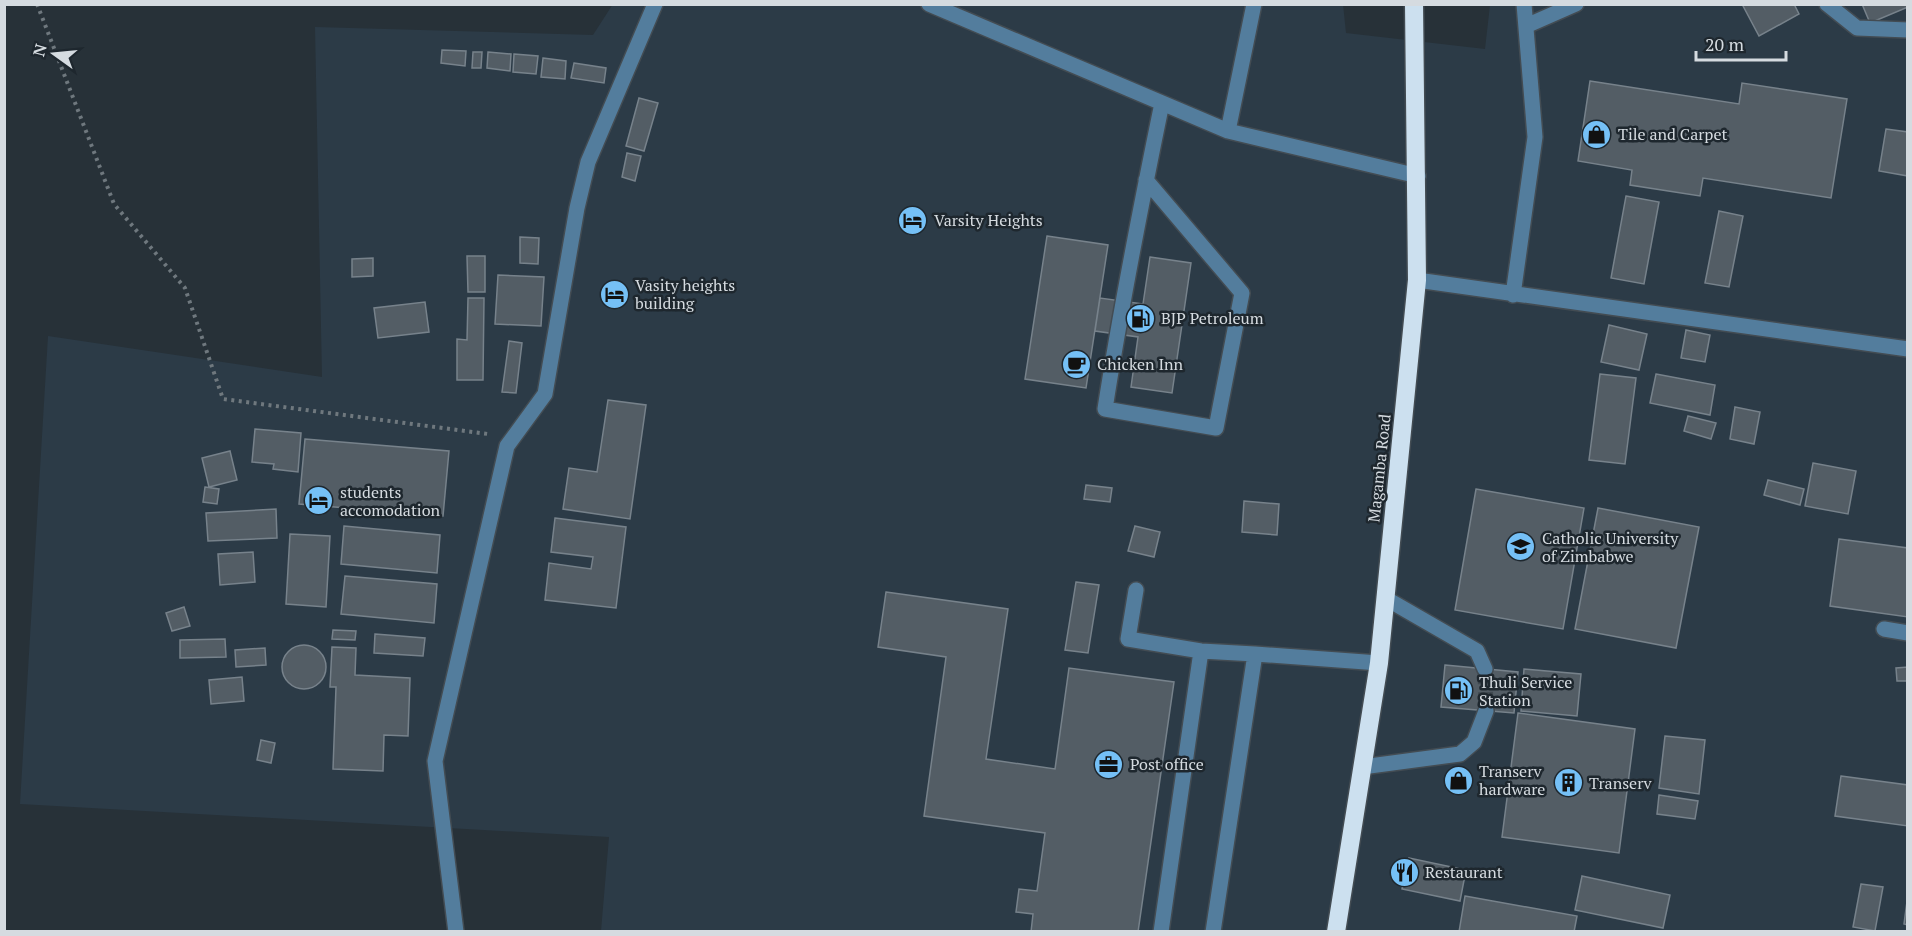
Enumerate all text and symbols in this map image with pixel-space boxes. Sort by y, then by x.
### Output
north arrow [24,24,84,84]
scale bar [1696,24,1786,62]
text: 20 m [1705,32,1745,56]
text: N [27,41,52,59]
shop icon: Tile and Carpet [1581,118,1613,150]
place label: Tile and Carpet [1618,123,1727,145]
hotel icon: Varsity Heights [897,204,929,236]
place label: Varsity Heights [934,209,1043,231]
place label: Vasity heights building [635,274,735,314]
hotel icon: Vasity heights building [598,278,630,310]
fuel station icon: BJP Petroleum [1124,302,1156,334]
place label: BJP Petroleum [1161,307,1264,329]
cafe icon: Chicken Inn [1060,348,1092,380]
place label: Chicken Inn [1097,353,1184,375]
street label: Magamba Road [1362,413,1396,523]
place label: students accomodation [340,481,440,521]
hotel icon: students accomodation [303,485,335,517]
place label: Catholic University of Zimbabwe [1542,527,1679,567]
school or university icon: Catholic University of Zimbabwe [1505,531,1537,563]
place label: Thuli Service Station [1479,671,1572,711]
fuel station icon: Thuli Service Station [1442,675,1474,707]
office icon: Post office [1093,748,1125,780]
place label: Post office [1130,753,1204,775]
place label: Transerv hardware [1479,760,1545,800]
shop icon: Transerv hardware [1442,764,1474,796]
building icon: Transerv [1552,767,1584,799]
place label: Transerv [1589,772,1653,794]
restaurant icon: Restaurant [1388,856,1420,888]
place label: Restaurant [1425,861,1503,883]

